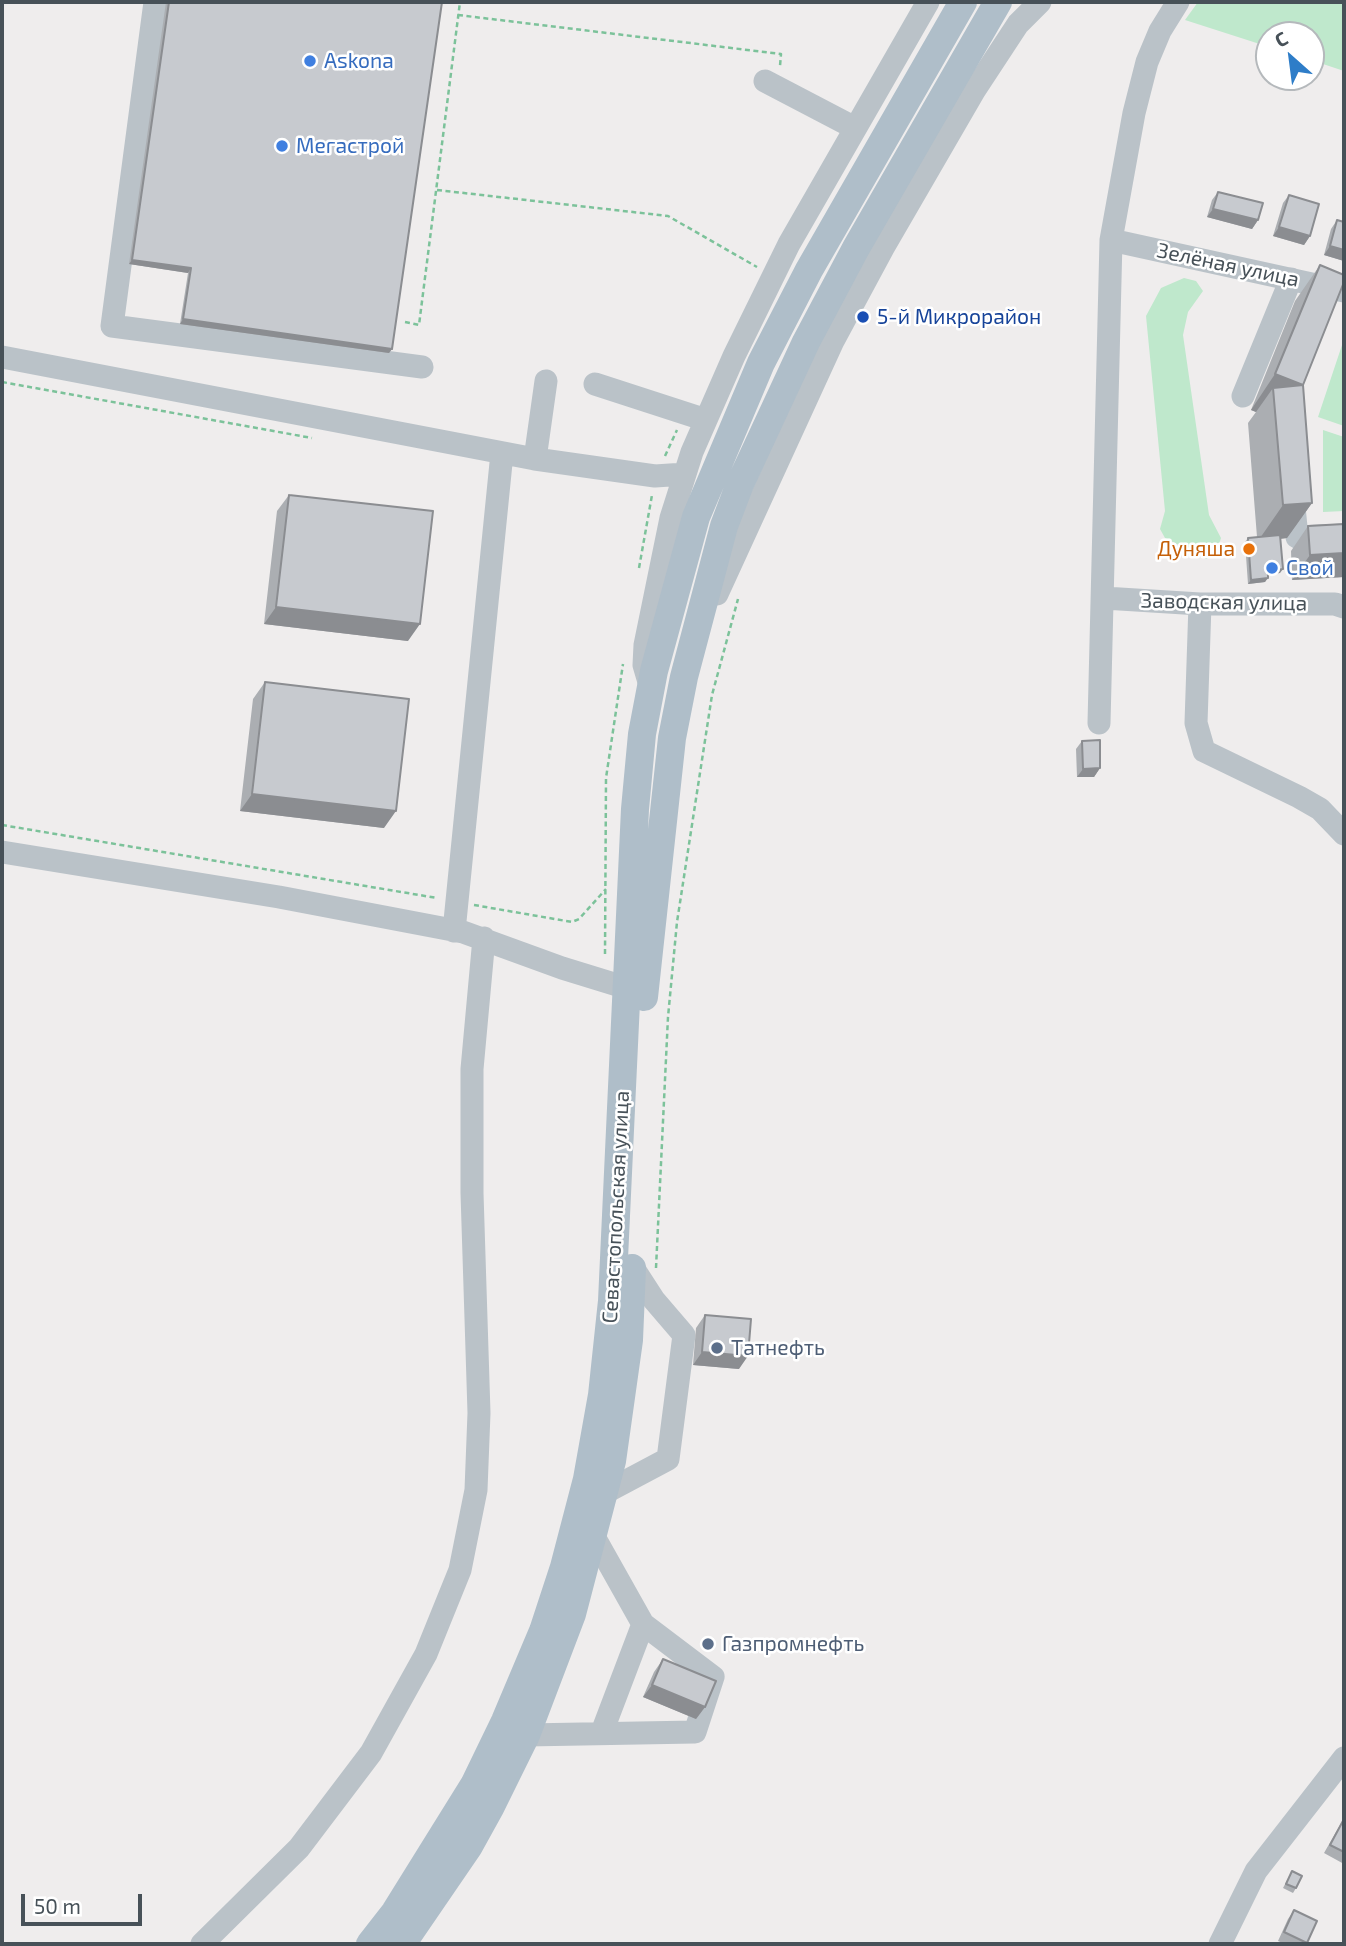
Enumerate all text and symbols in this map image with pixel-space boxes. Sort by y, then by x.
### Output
north arrow [1255,21,1325,91]
text: С [1271,26,1291,52]
place label: Askona [324,48,394,74]
marker: Askona [302,53,318,69]
place label: Мегастрой [296,133,404,159]
marker: Мегастрой [274,138,290,154]
street label: Зелёная улица [1155,238,1301,292]
place label: 5-й Микрорайон [877,304,1041,330]
marker: 5-й Микрорайон [855,309,871,325]
place label: Дуняша [1157,536,1235,562]
marker: Дуняша [1241,541,1257,557]
place label: Свой [1286,555,1334,581]
marker: Свой [1264,560,1280,576]
street label: Заводская улица [1140,588,1308,616]
street label: Севастопольская улица [597,1090,635,1324]
place label: Татнефть [731,1335,825,1361]
marker: Татнефть [709,1340,725,1356]
place label: Газпромнефть [722,1631,864,1657]
marker: Газпромнефть [700,1636,716,1652]
scale bar [24,1880,145,1924]
text: 50 m [34,1893,81,1918]

